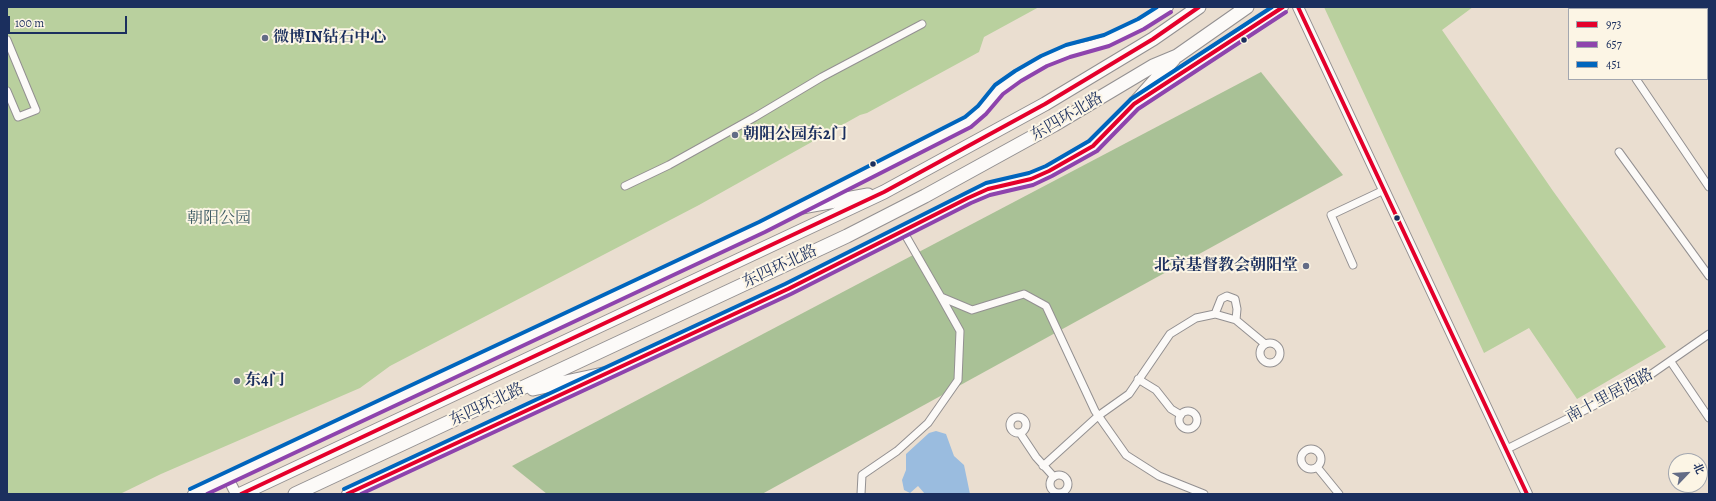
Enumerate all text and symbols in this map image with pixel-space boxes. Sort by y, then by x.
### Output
scale bar [10,8,129,34]
legend [1568,8,1708,80]
text: 100 m [15,15,44,31]
text: 973 [1606,16,1622,32]
place label: 微博IN钻石中心 [273,28,386,48]
marker: 微博IN钻石中心 [260,33,270,43]
unlabelled marker [1239,35,1249,45]
text: 657 [1606,36,1622,52]
text: 451 [1606,56,1621,72]
street label: 东四环北路 [1028,89,1106,145]
place label: 朝阳公园东2门 [743,125,847,145]
marker: 朝阳公园东2门 [730,130,740,140]
unlabelled marker [868,159,878,169]
park label: 朝阳公园 [187,209,251,229]
unlabelled marker [1392,213,1402,223]
street label: 东四环北路 [740,241,820,293]
place label: 北京基督教会朝阳堂 [1154,256,1298,276]
marker: 北京基督教会朝阳堂 [1301,261,1311,271]
street label: 南十里居西路 [1563,365,1657,427]
place label: 东4门 [245,371,285,391]
marker: 东4门 [232,376,242,386]
street label: 东四环北路 [447,379,527,431]
north arrow [1668,453,1708,493]
text: 北 [1689,460,1708,476]

